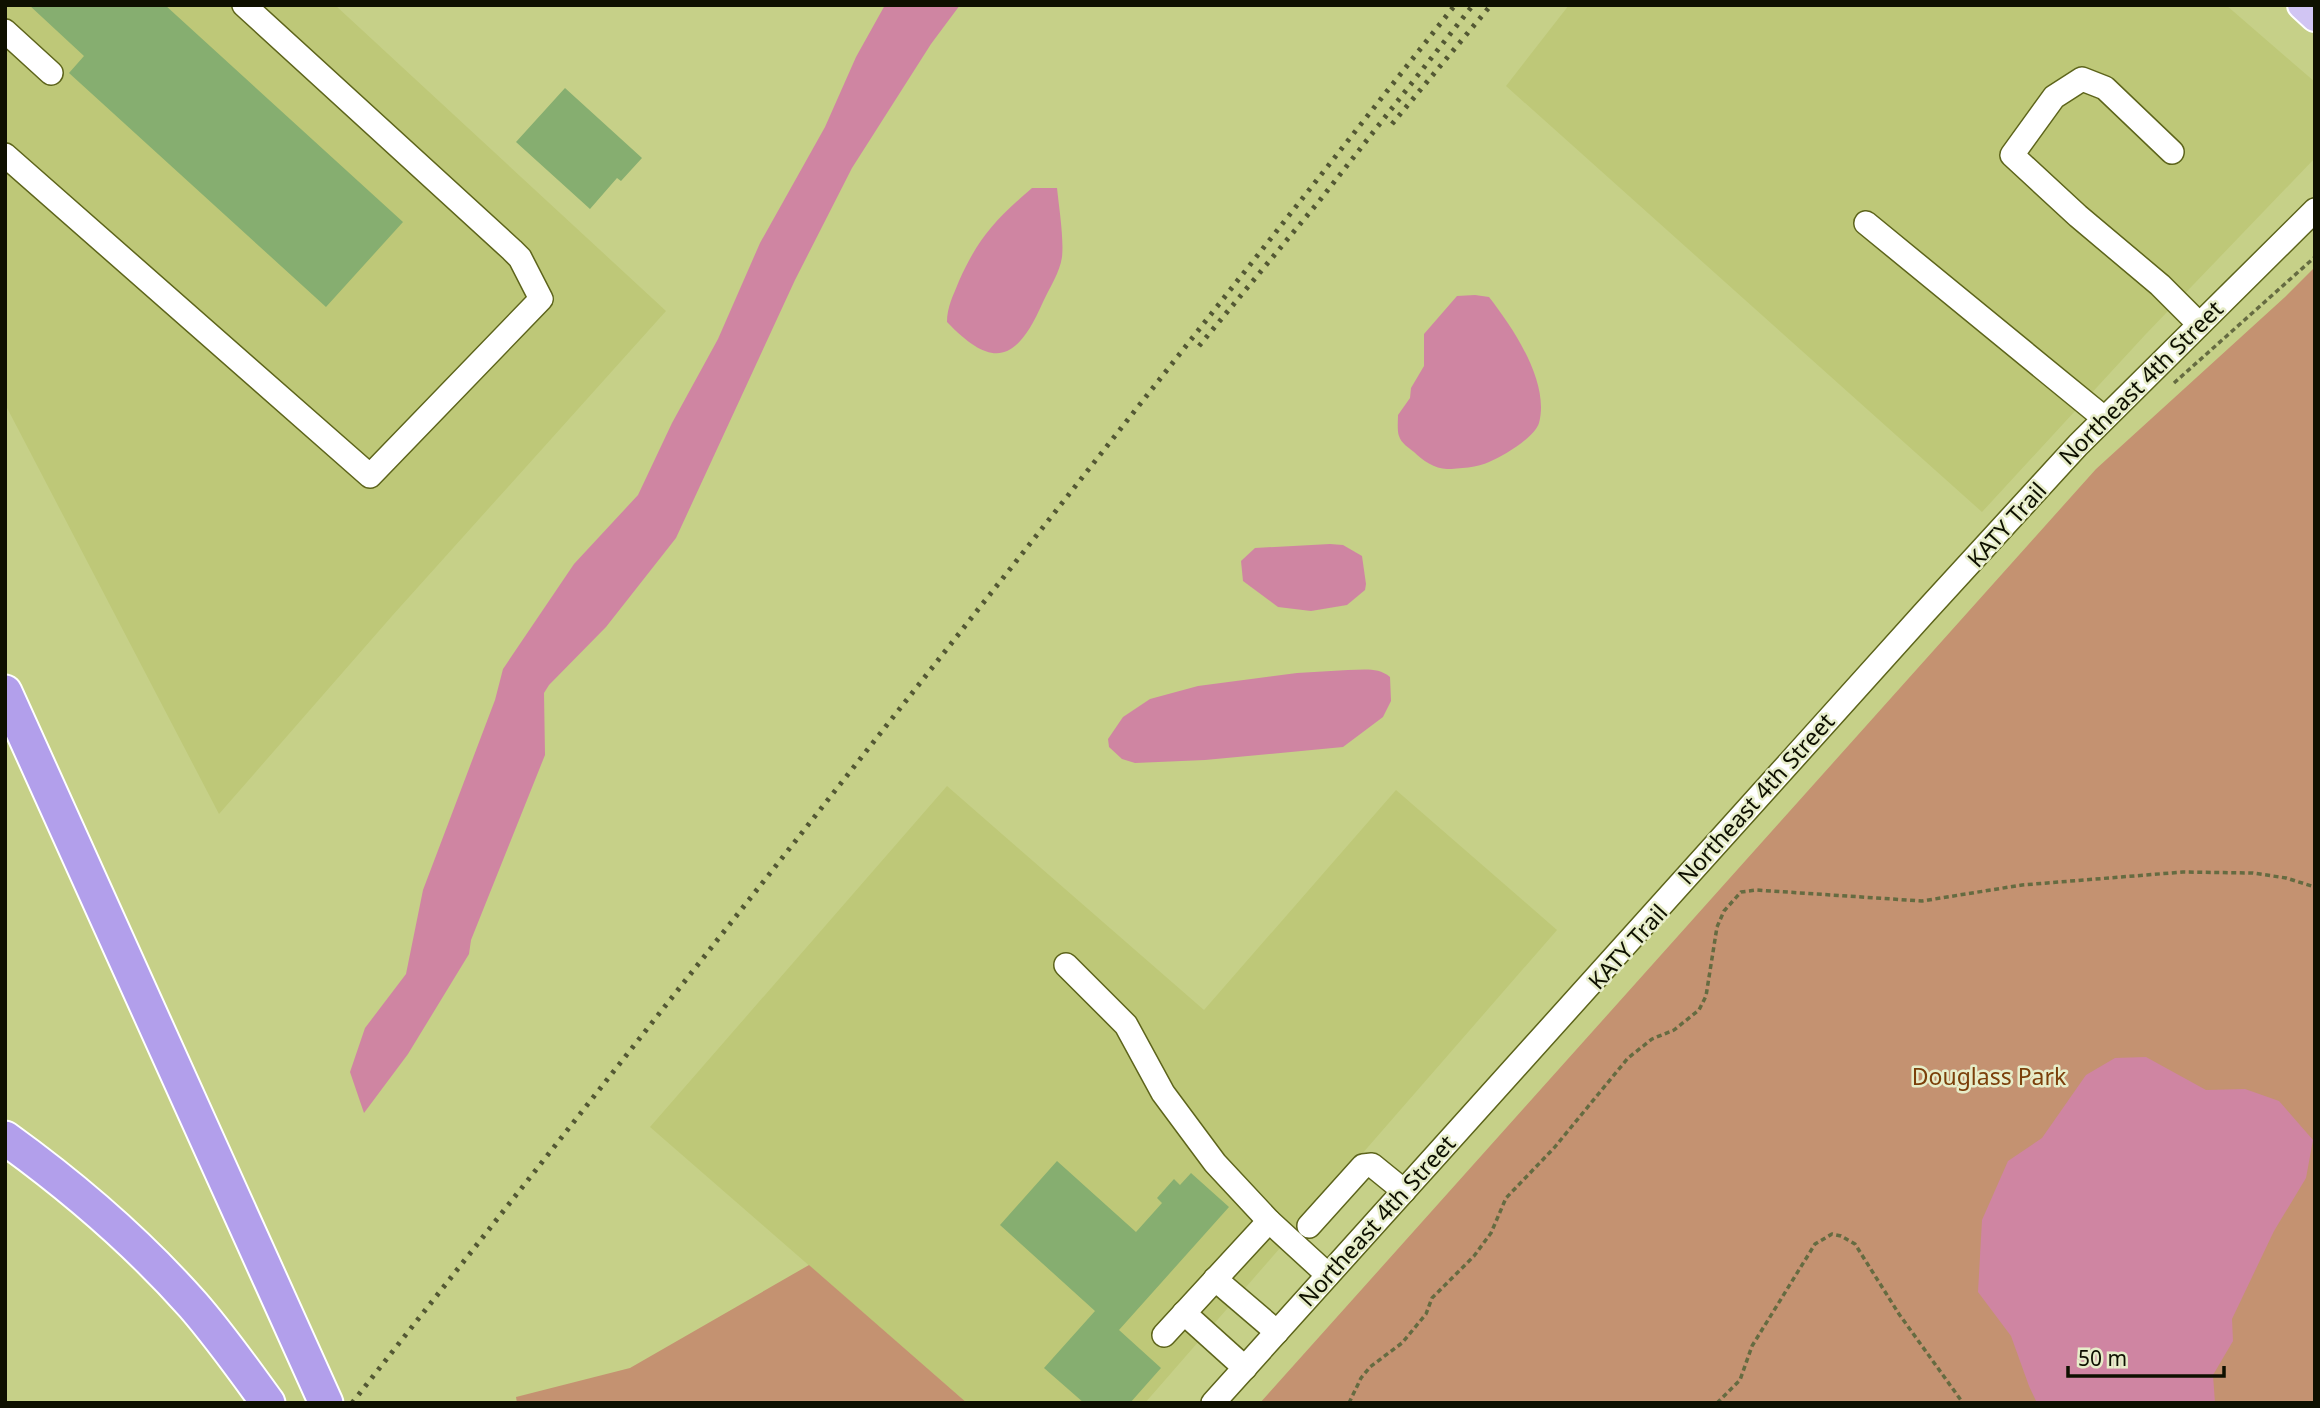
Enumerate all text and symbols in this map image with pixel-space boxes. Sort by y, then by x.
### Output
street label: Northeast 4th Street [2051,293,2230,472]
street label: KATY Trail [1959,475,2053,574]
street label: Northeast 4th Street [1670,706,1841,891]
street label: KATY Trail [1580,897,1674,996]
park label: Douglass Park [1912,1060,2067,1092]
street label: Northeast 4th Street [1291,1128,1462,1313]
scale bar [2068,1334,2224,1378]
text: 50 m [2078,1344,2127,1372]

